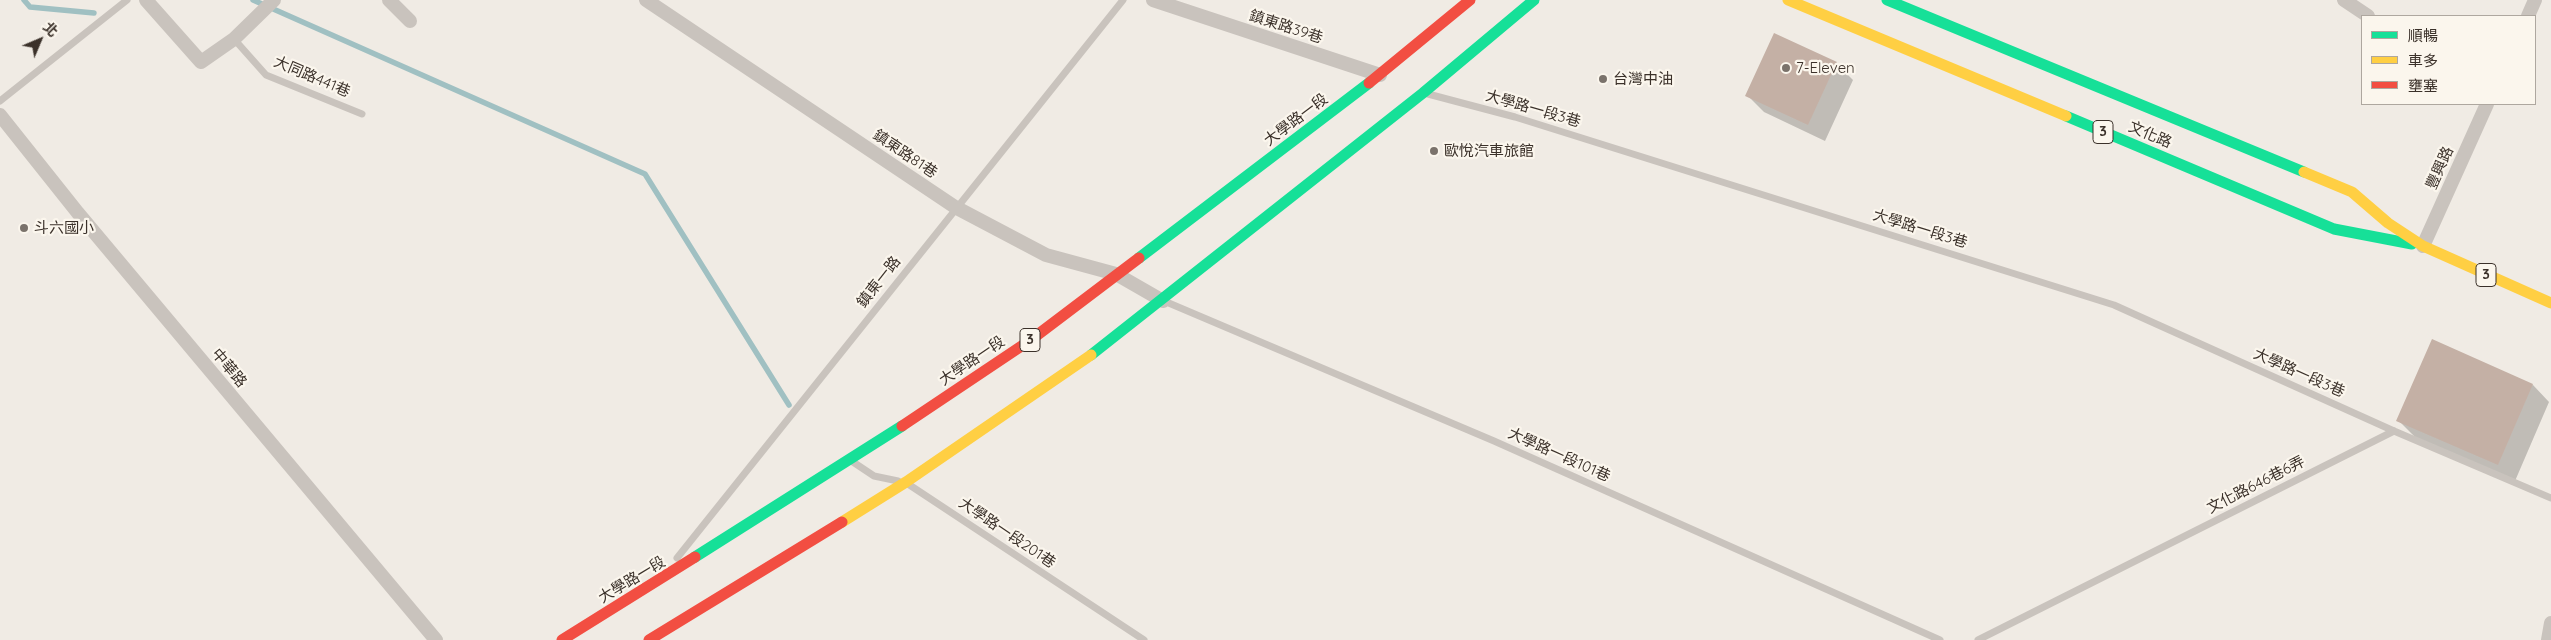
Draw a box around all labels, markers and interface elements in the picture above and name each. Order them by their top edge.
street label: 鎮東路39巷 [1247,7,1325,47]
north arrow [15,15,65,65]
legend [2361,15,2536,105]
text: 北 [39,18,62,41]
text: 順暢 [2408,26,2438,45]
text: 車多 [2408,51,2438,70]
street label: 大同路441巷 [271,53,353,101]
place label: 7-Eleven [1796,59,1855,77]
marker: 7-Eleven [1780,62,1792,74]
place label: 台灣中油 [1613,70,1673,88]
marker: 台灣中油 [1597,73,1609,85]
text: 壅塞 [2408,76,2438,95]
street label: 大學路一段3巷 [1483,87,1583,131]
street label: 大學路一段 [1261,90,1331,150]
street label: 文化路 [2126,118,2174,152]
road number: 3 [2093,120,2113,144]
street label: 鎮東路81巷 [869,126,941,182]
place label: 歐悅汽車旅館 [1444,142,1534,160]
street label: 豐興路 [2423,144,2457,192]
marker: 歐悅汽車旅館 [1428,145,1440,157]
street label: 大學路一段3巷 [1871,206,1969,252]
place label: 斗六國小 [34,219,94,237]
marker: 斗六國小 [18,222,30,234]
street label: 鎮東一路 [853,253,905,311]
road number: 3 [2476,264,2496,286]
road number: 3 [1020,328,1040,352]
street label: 大學路一段 [936,333,1008,389]
street label: 中華路 [208,345,250,391]
street label: 大學路一段3巷 [2251,345,2347,401]
street label: 大學路一段101巷 [1505,424,1613,486]
street label: 文化路646巷6弄 [2204,453,2308,517]
street label: 大學路一段201巷 [955,494,1059,572]
street label: 大學路一段 [595,553,669,607]

